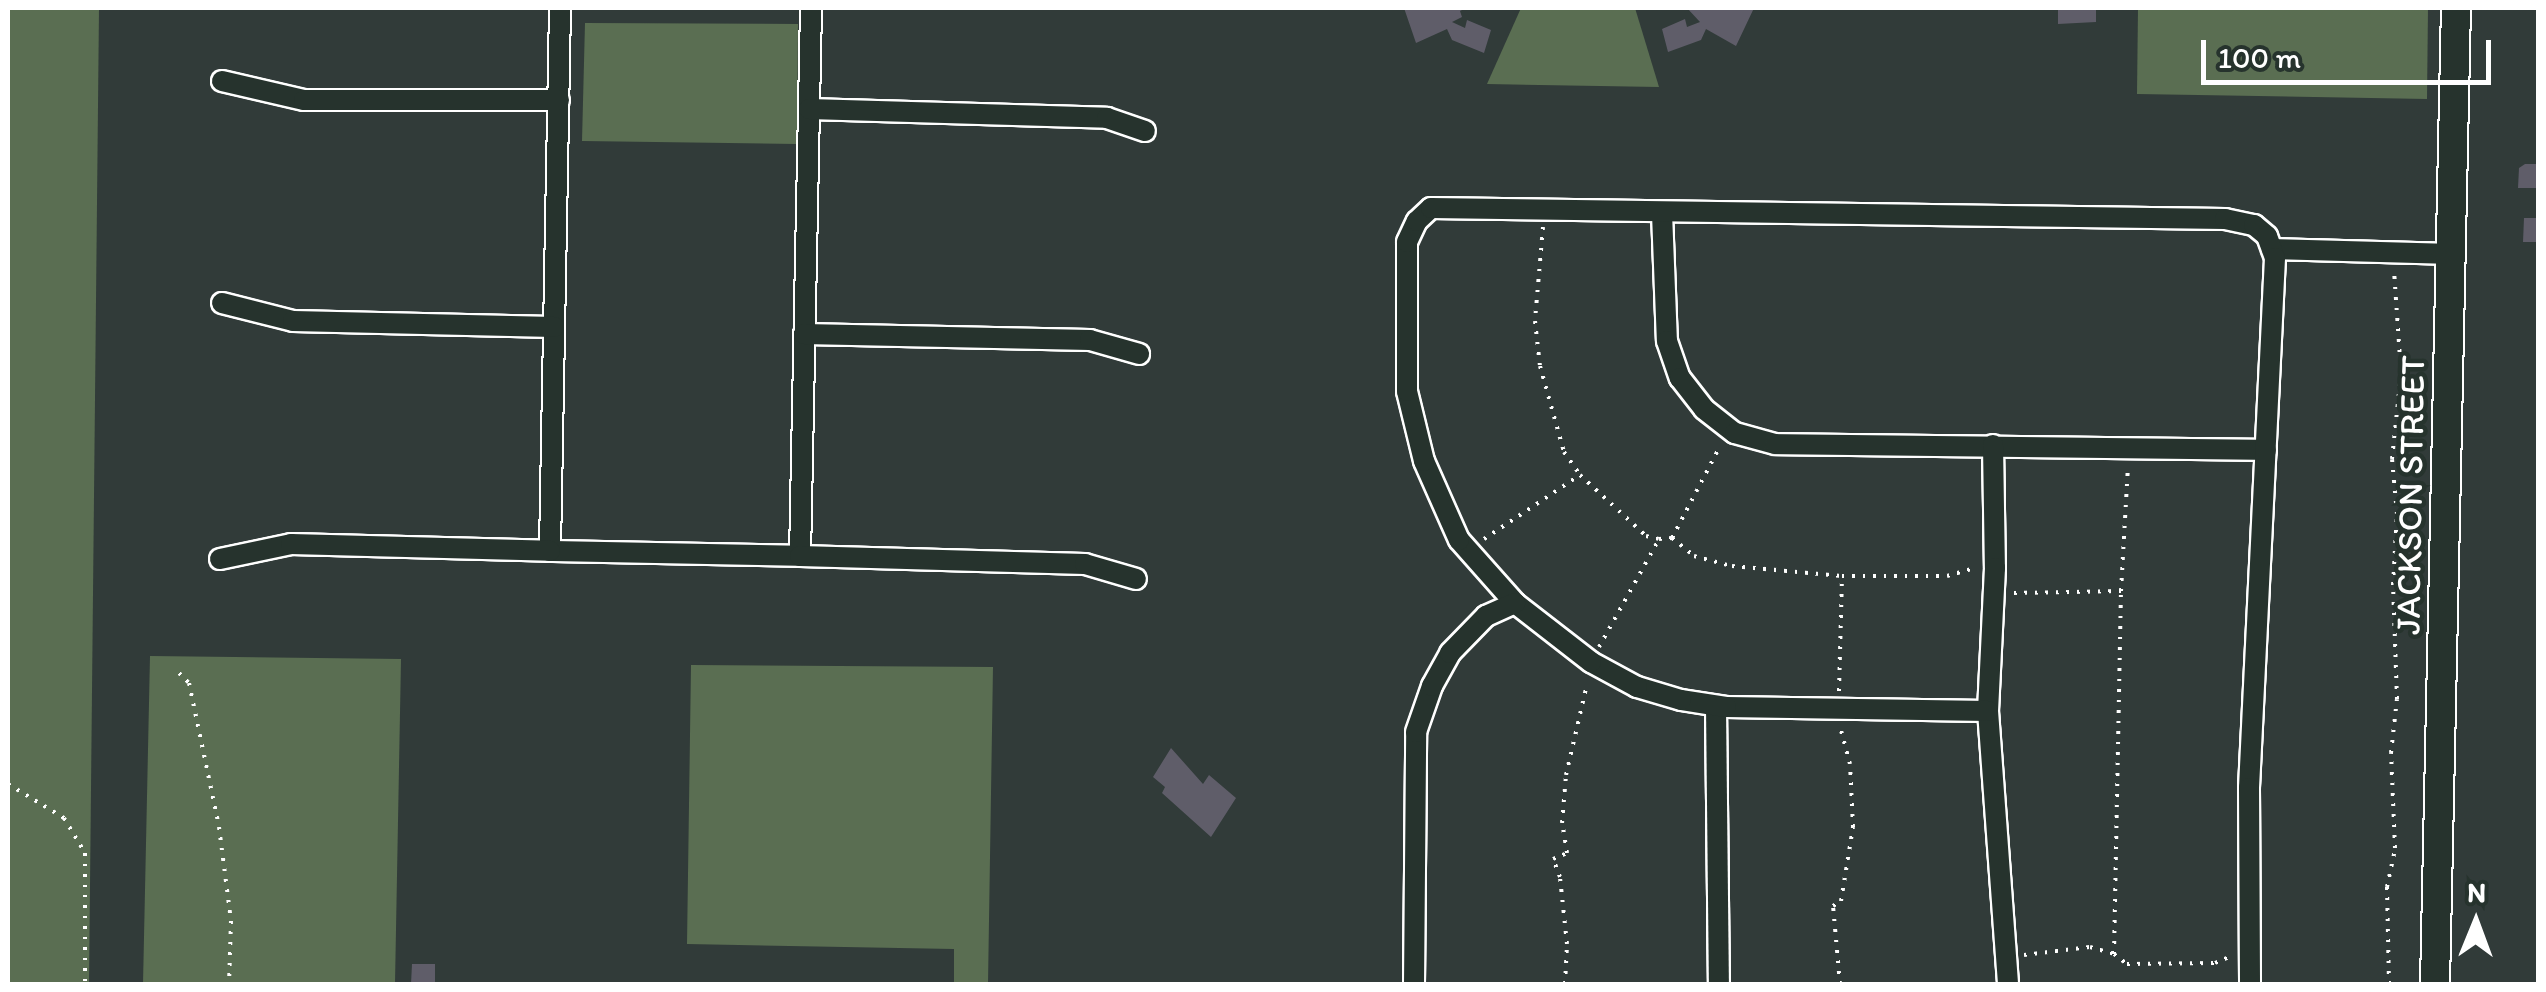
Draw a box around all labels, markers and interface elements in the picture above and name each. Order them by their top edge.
scale bar [2206,20,2496,82]
text: 100 m [2218,39,2301,76]
street label: JACKSON STREET [2387,355,2433,635]
north arrow [2426,872,2526,972]
text: N [2467,875,2486,909]

